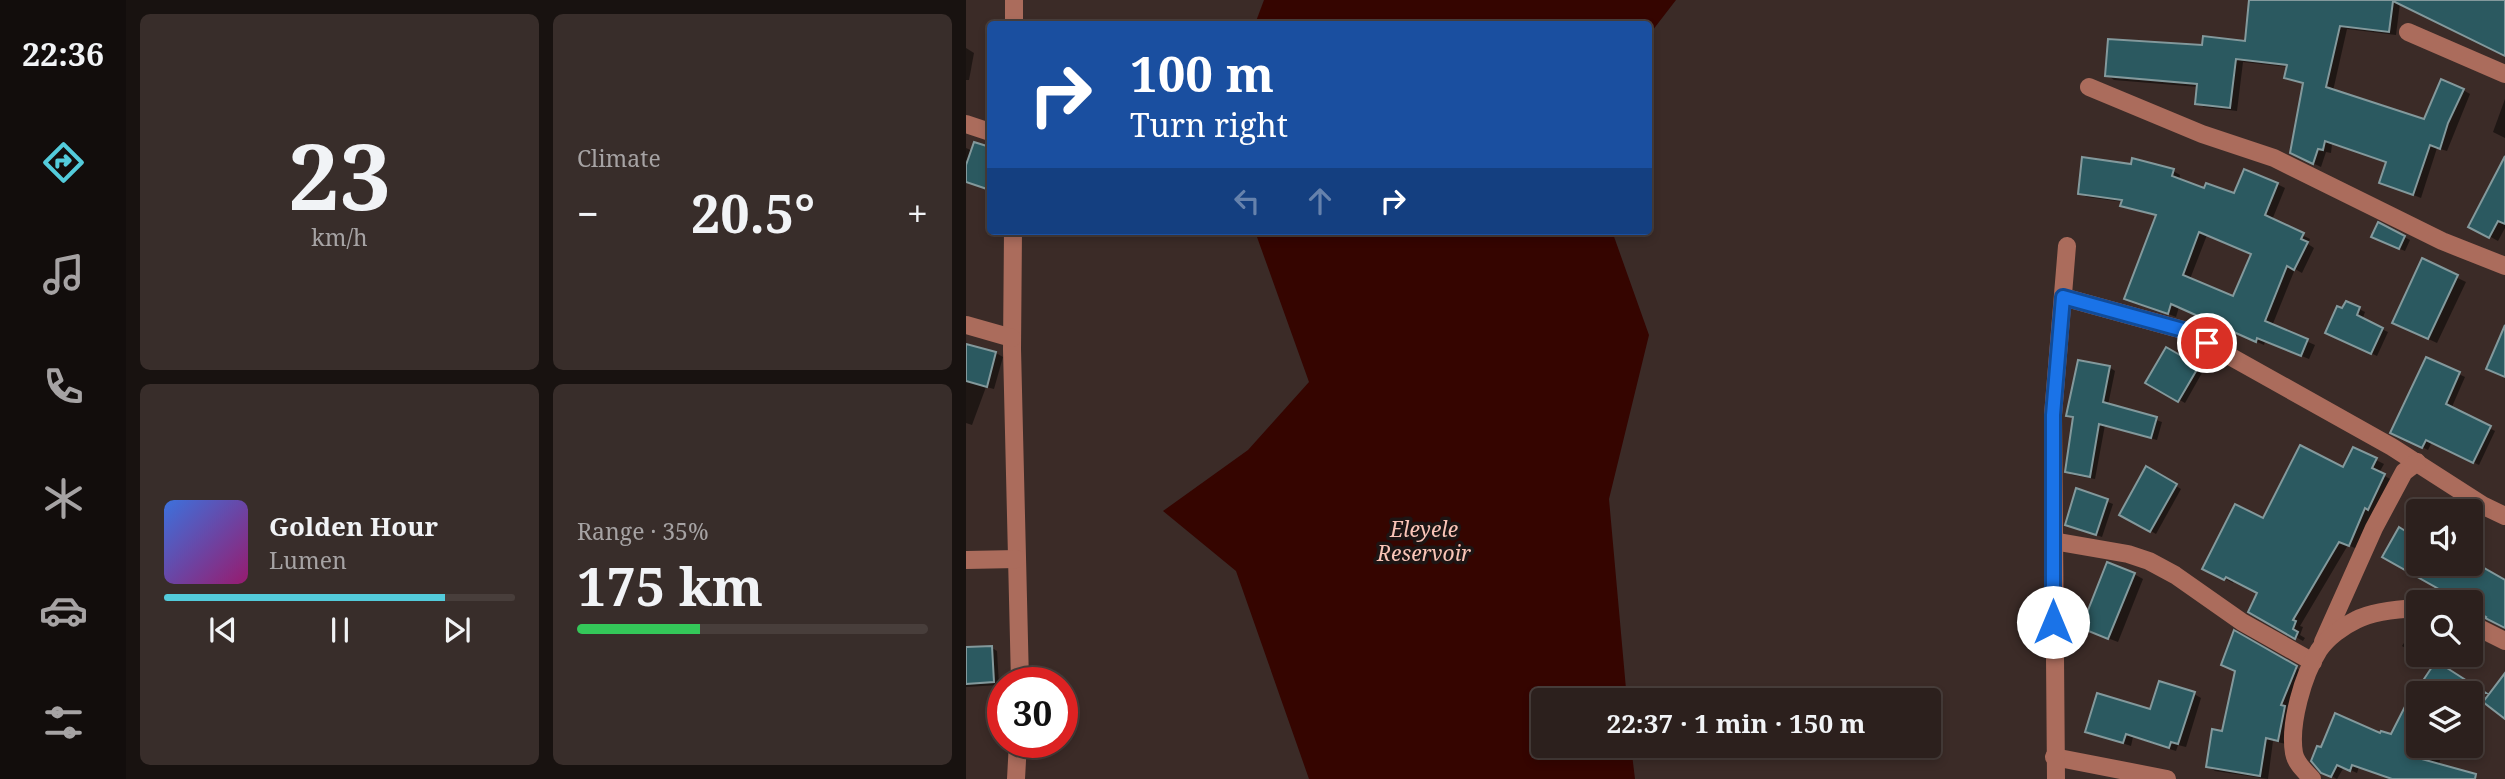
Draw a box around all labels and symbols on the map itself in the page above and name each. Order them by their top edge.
pin [2177,313,2237,373]
water label: Eleyele Reservoir [1376,515,1471,567]
position arrow [2016,585,2090,659]
speed limit sign: 30 [987,667,1078,758]

